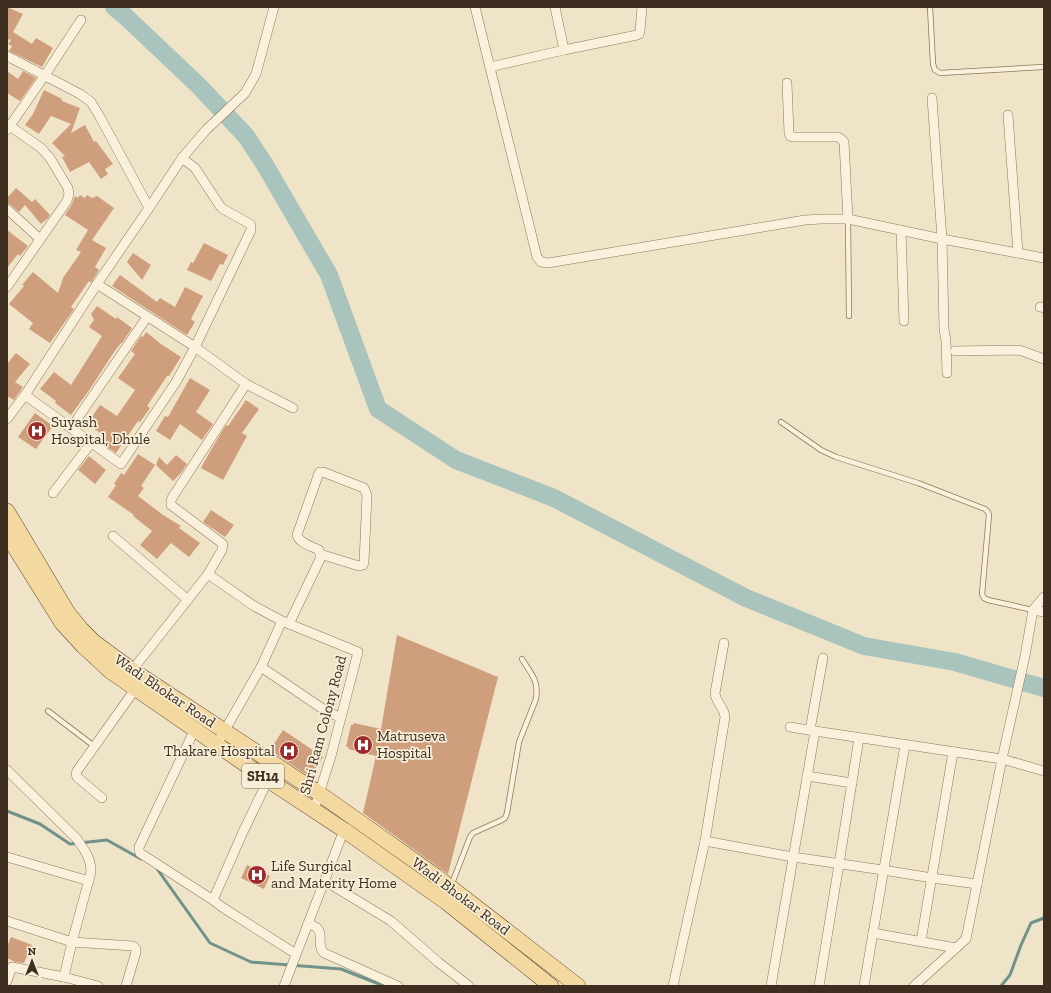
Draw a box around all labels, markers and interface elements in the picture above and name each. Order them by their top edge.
place label: Suyash Hospital, Dhule [51,413,150,448]
hospital icon: Suyash Hospital, Dhule [26,420,48,442]
street label: Wadi Bhokar Road [111,650,220,732]
street label: Shri Ram Colony Road [296,653,350,797]
place label: Matruseva Hospital [377,727,446,762]
hospital icon: Matruseva Hospital [352,734,374,756]
hospital icon: Thakare Hospital [278,740,300,762]
place label: Thakare Hospital [164,742,275,760]
road number: SH14 [242,764,284,788]
street label: Wadi Bhokar Road [408,853,514,939]
place label: Life Surgical and Materity Home [271,857,397,892]
hospital icon: Life Surgical and Materity Home [246,864,268,886]
north arrow [12,941,52,981]
text: N [28,945,37,958]

